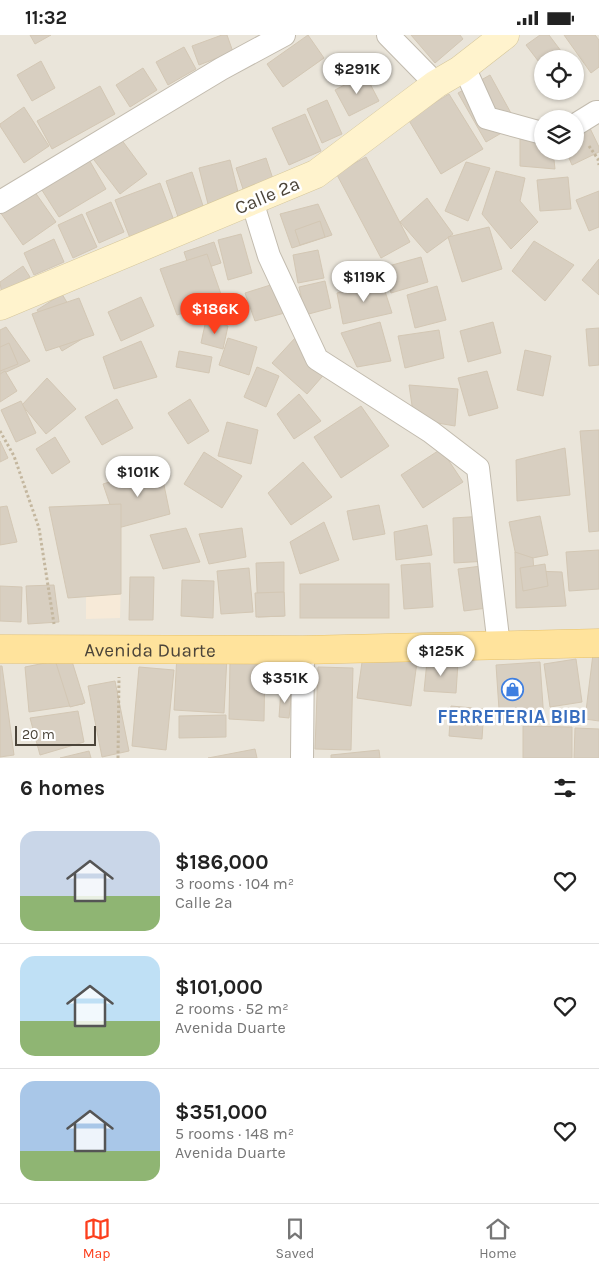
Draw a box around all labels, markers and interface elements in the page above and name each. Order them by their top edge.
text: 11:32 [25,7,67,29]
map controls [534,50,584,160]
button: locate [534,50,584,100]
pin: $291K [322,53,392,95]
text: $291K [334,59,380,78]
button: layers [534,110,584,160]
street label: Calle 2ª [232,172,303,219]
pin: $119K [329,261,399,303]
text: $119K [343,267,385,286]
pin: $186K [180,293,250,335]
text: $186K [191,299,239,318]
pin: $101K [103,455,173,498]
text: $101K [116,462,160,481]
pin: $125K [406,635,476,677]
street label: Avenida Duarte [84,639,216,662]
text: $125K [418,641,464,660]
pin: $351K [250,661,320,704]
text: $351K [262,668,308,687]
shop icon: FERRETERIA BIBI [500,678,524,702]
place label: FERRETERIA BIBI [437,706,587,728]
scale bar [15,723,96,746]
text: 20 m [22,726,55,743]
icon: filters [551,774,579,802]
text: 6 homes [20,776,105,800]
text: $186,000 [175,850,268,874]
icon: home [60,851,120,911]
icon: heart [551,867,579,895]
text: 3 rooms · 104 m² [175,874,294,893]
text: Calle 2ª [175,893,233,912]
text: $101,000 [175,975,263,999]
icon: home [60,976,120,1036]
icon: heart [551,992,579,1020]
text: 2 rooms · 52 m² [175,999,289,1018]
text: Avenida Duarte [175,1018,286,1037]
text: $351,000 [175,1100,267,1124]
icon: home [60,1101,120,1161]
icon: heart [551,1117,579,1145]
text: 5 rooms · 148 m² [175,1124,294,1143]
text: Avenida Duarte [175,1143,286,1162]
tab: Map [83,1215,111,1262]
tab: Saved [276,1215,314,1262]
tab: Home [479,1215,517,1262]

